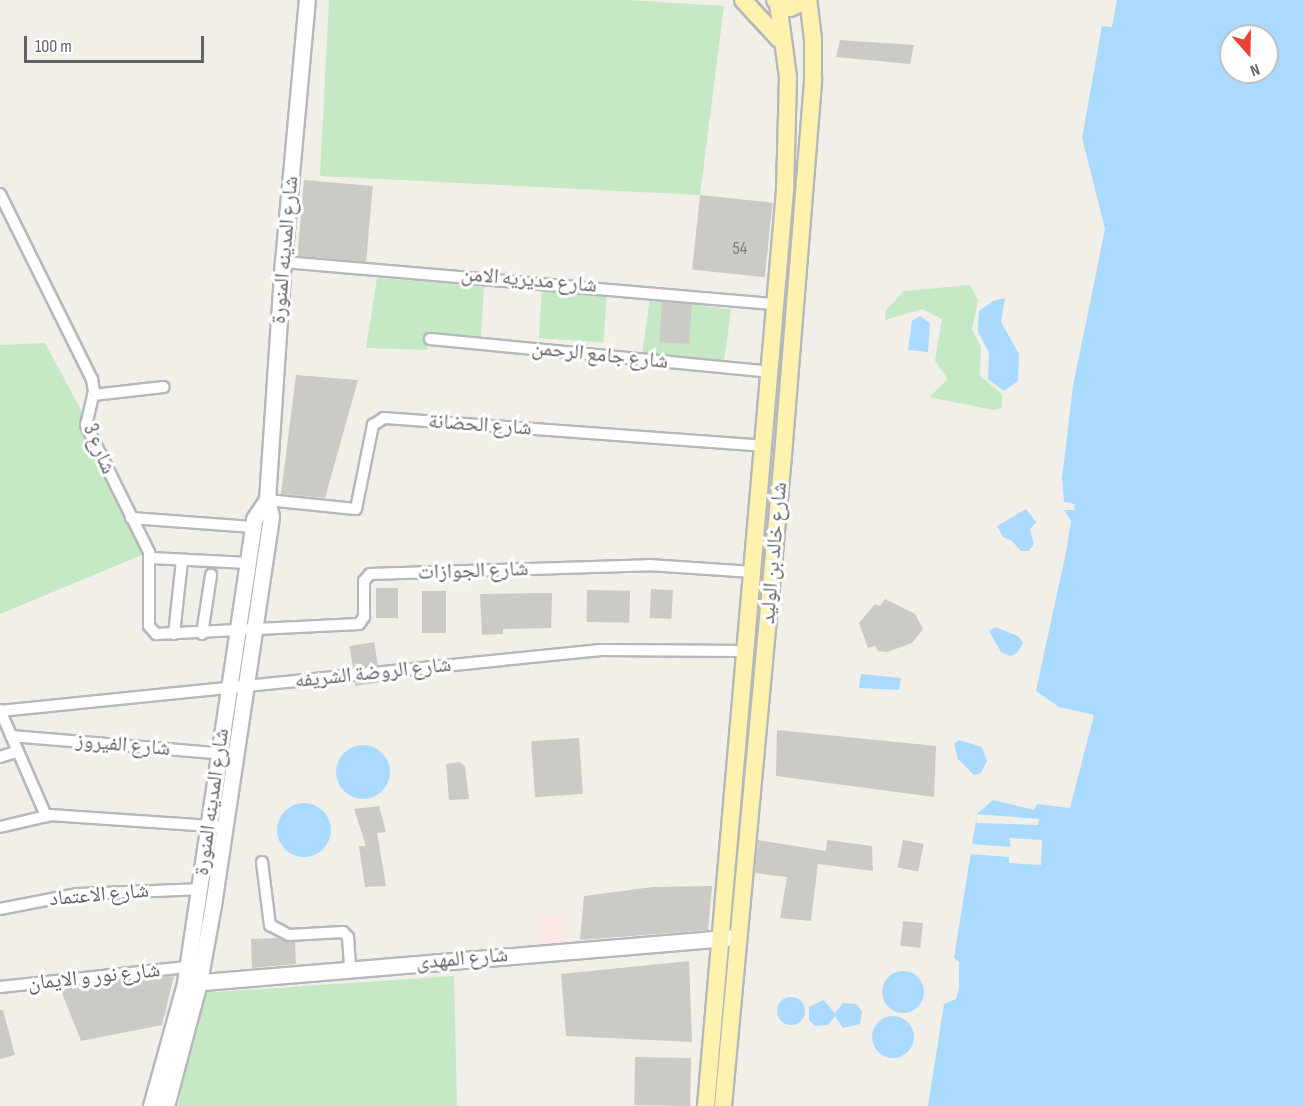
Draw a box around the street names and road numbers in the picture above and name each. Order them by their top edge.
street label: شارع المدينه المنورة [266,175,304,325]
street label: شارع مديريه الامن [460,262,598,298]
street label: شارع جامع الرحمن [531,335,669,375]
street label: شارع الحضانة [427,409,533,441]
street label: شارع 3 [77,420,121,478]
street label: شارع خالد بن الوليد [755,481,793,625]
street label: شارع الجوازات [417,556,529,586]
street label: شارع الروضة الشريفه [294,652,452,694]
street label: شارع المدينه المنورة [189,727,235,877]
street label: شارع الفيروز [75,728,171,762]
street label: شارع الاعتماد [48,878,150,912]
street label: شارع المهدى [415,942,509,976]
street label: شارع نور و الايمان [27,958,161,996]

